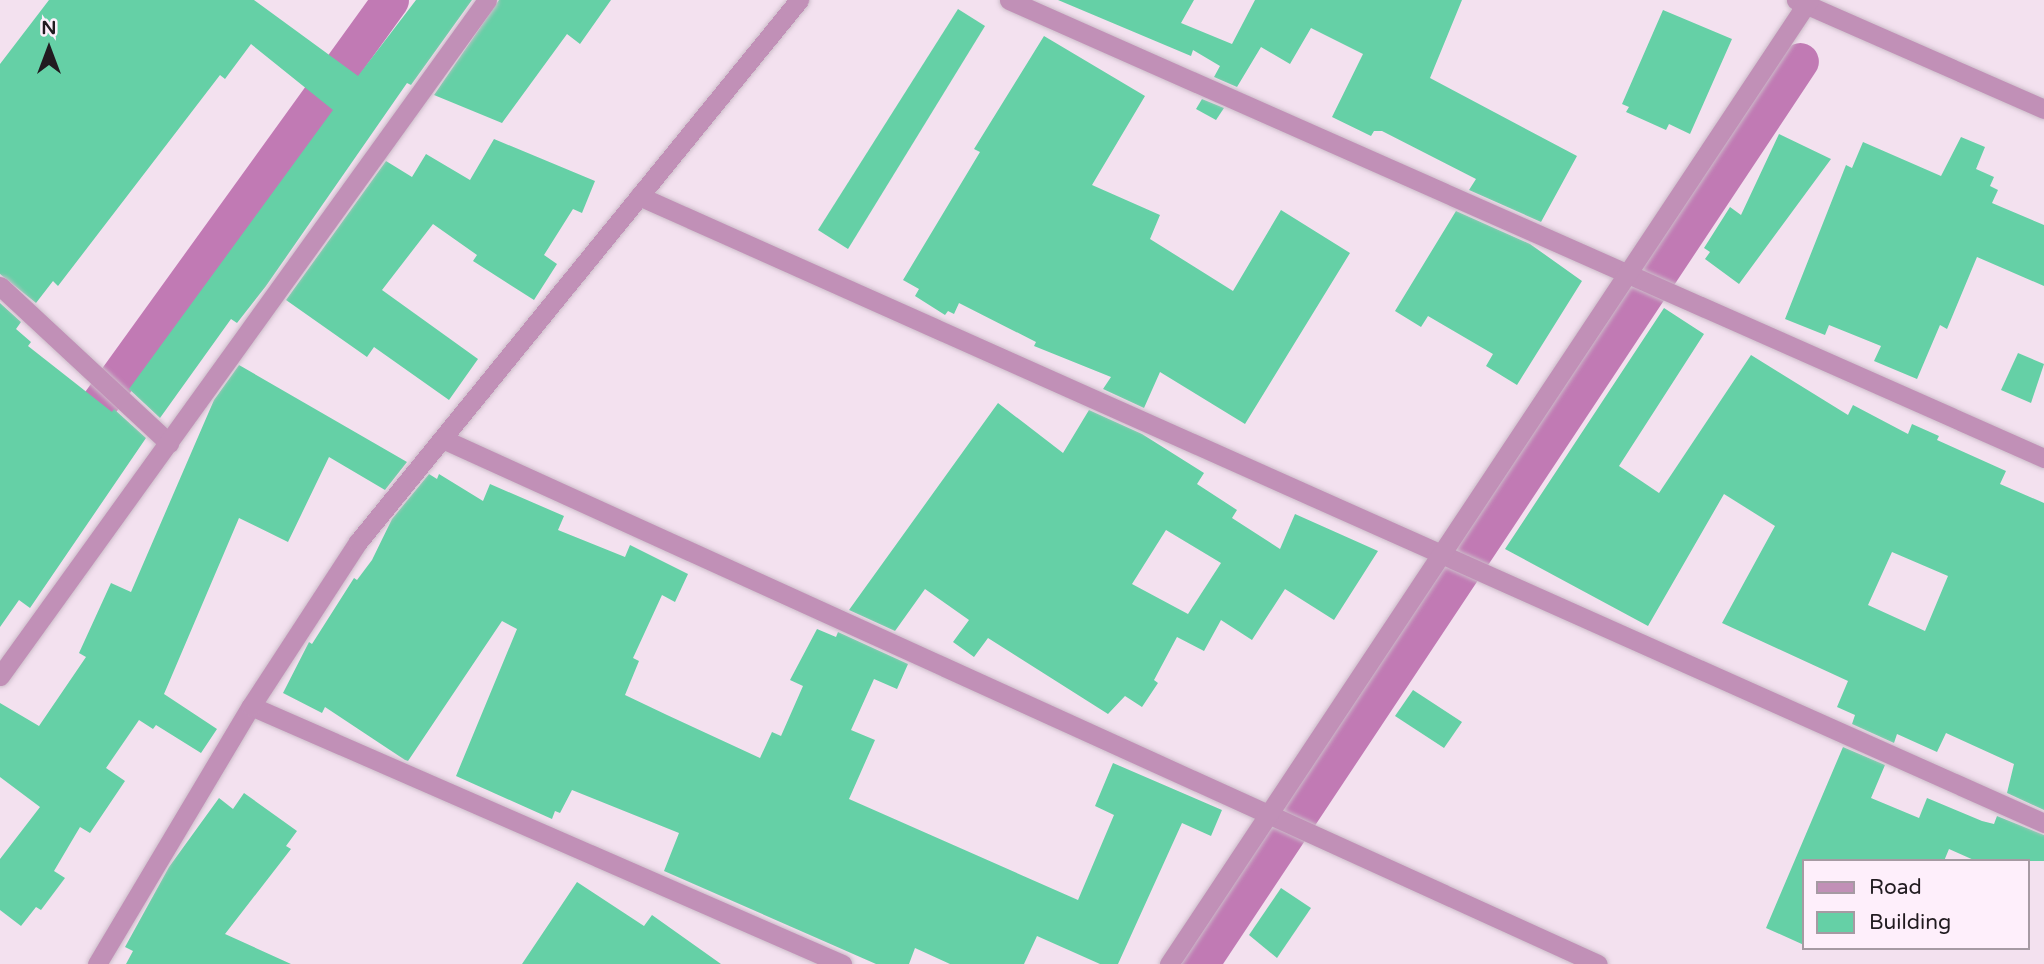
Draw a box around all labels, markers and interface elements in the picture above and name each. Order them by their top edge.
north arrow [14,14,84,84]
text: N [41,17,57,39]
legend [1802,859,2030,950]
text: Road [1869,875,1922,900]
text: Building [1869,910,1951,935]

